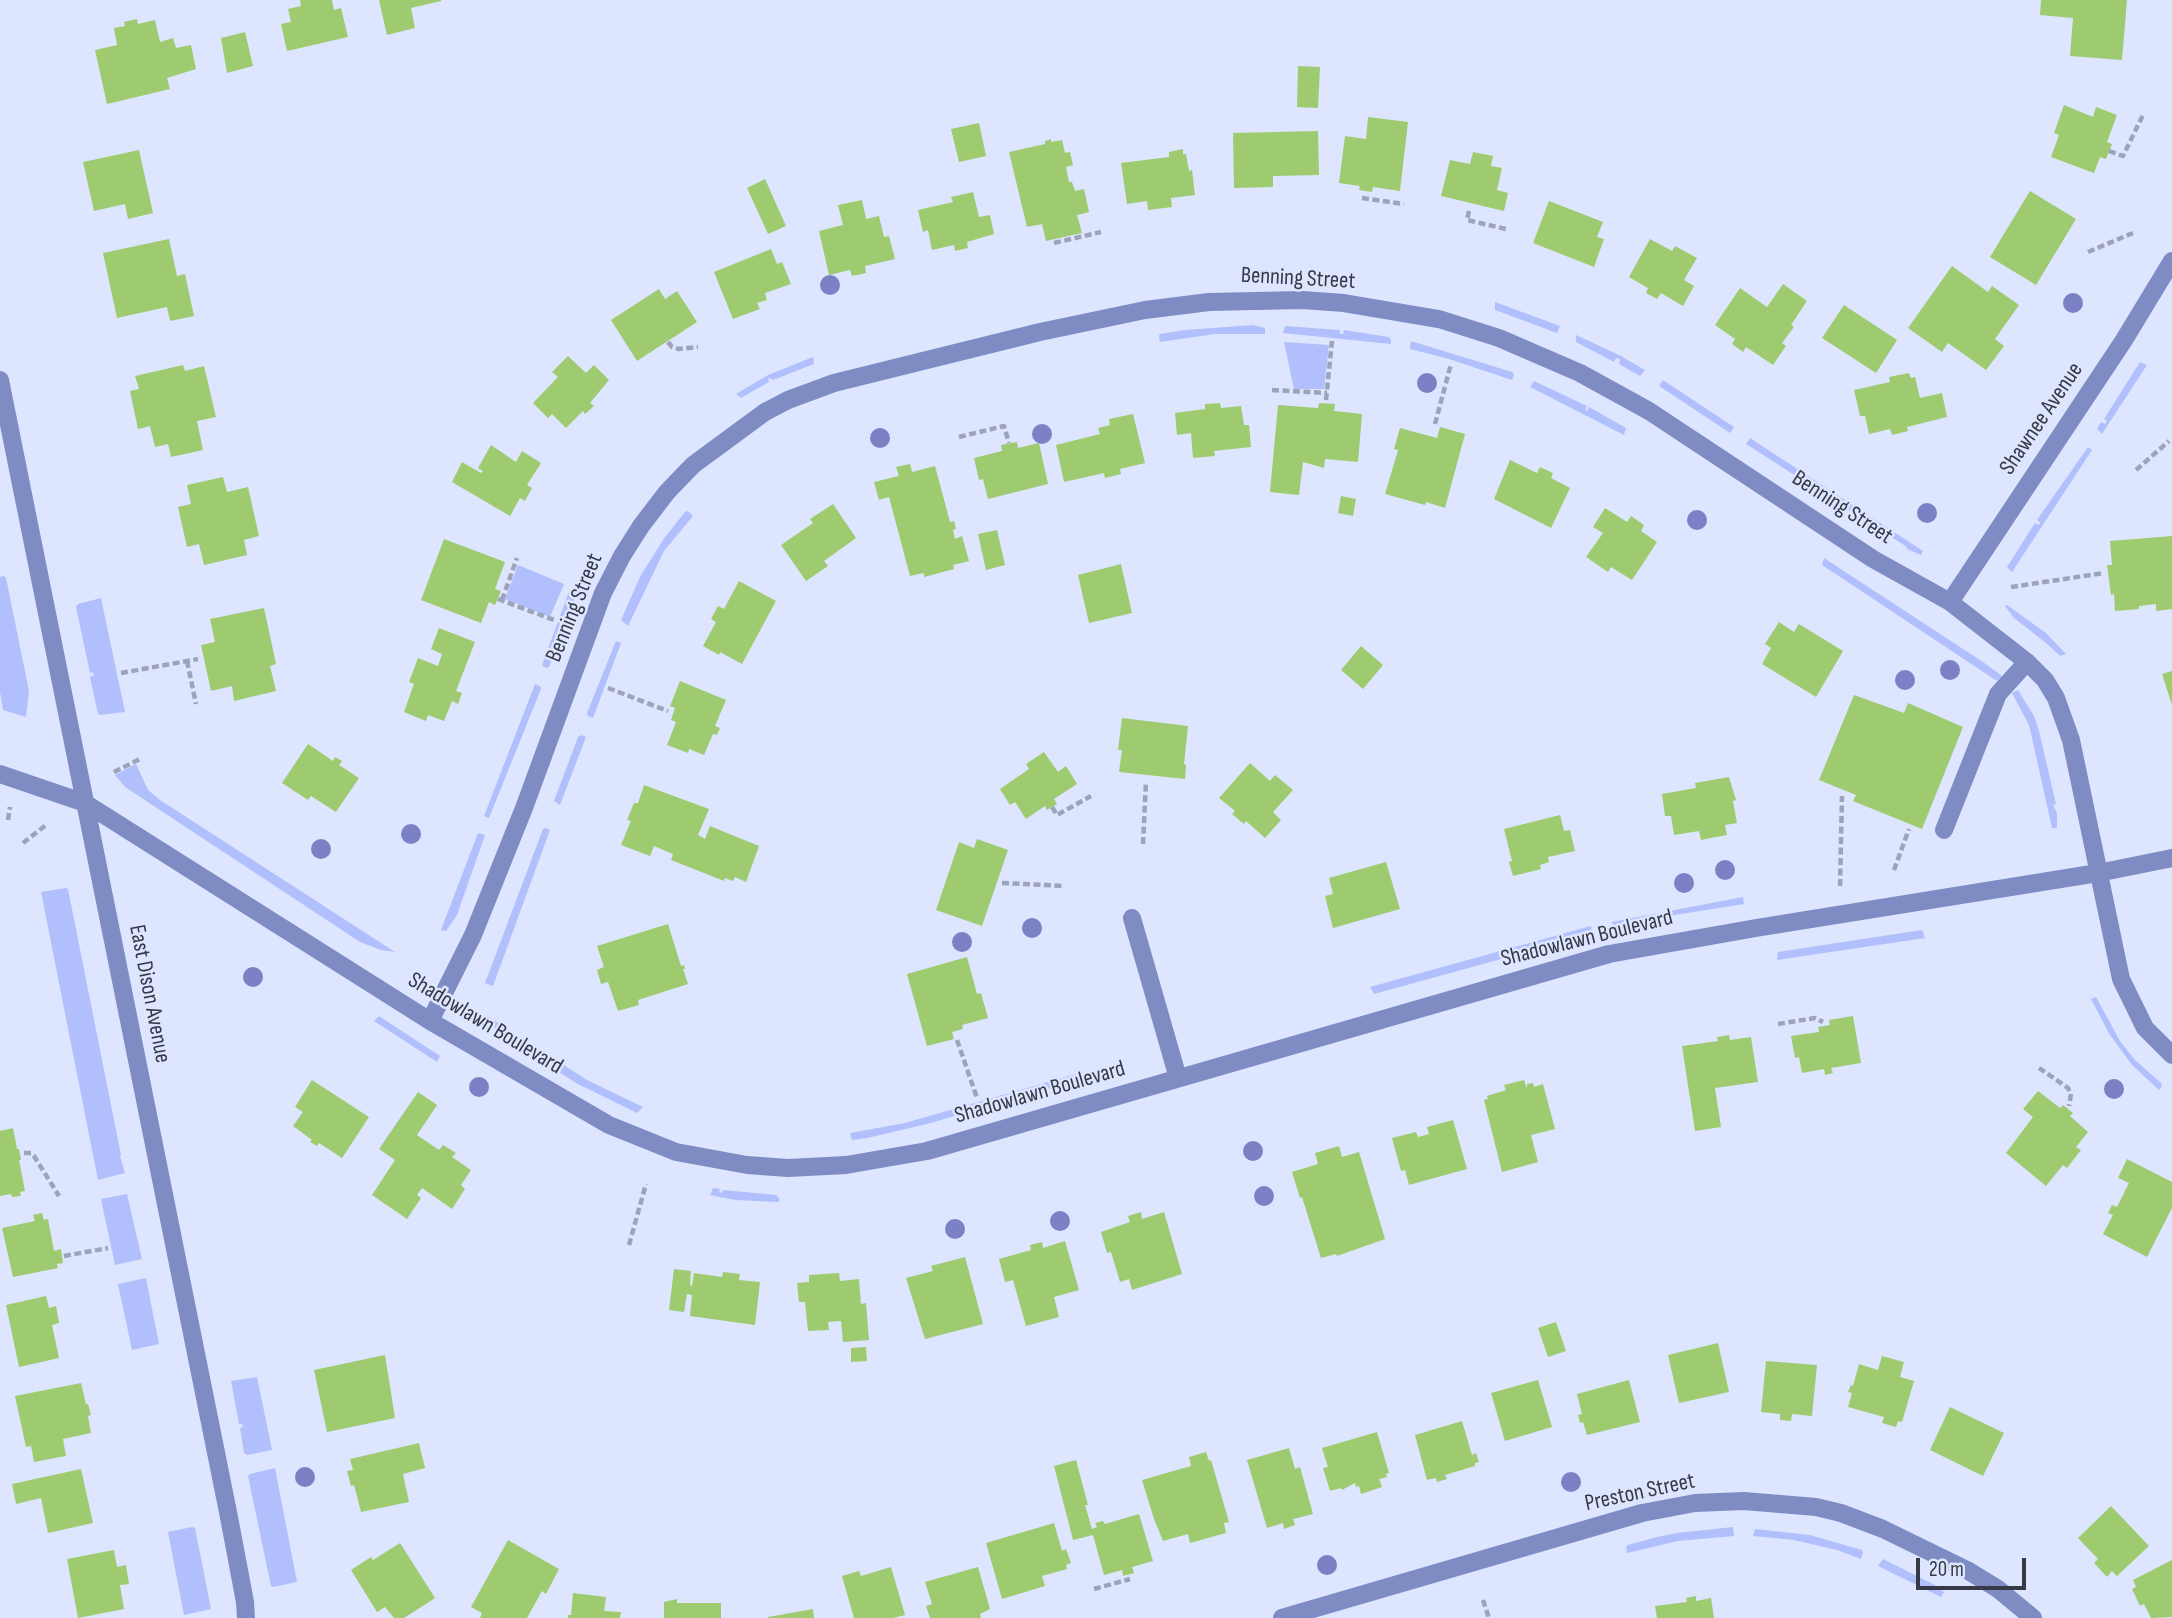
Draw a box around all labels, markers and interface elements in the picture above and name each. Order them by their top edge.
street label: Benning Street [1240,262,1356,296]
street label: Shawnee Avenue [1994,358,2090,480]
street label: Benning Street [1786,465,1898,551]
street label: Benning Street [541,550,609,666]
street label: Shadowlawn Boulevard [1498,904,1676,974]
street label: East Dison Avenue [122,923,176,1065]
street label: Shadowlawn Boulevard [403,967,567,1081]
street label: Shadowlawn Boulevard [952,1055,1128,1131]
street label: Preston Street [1582,1468,1698,1518]
scale bar [1920,1544,2030,1588]
text: 20 m [1929,1557,1964,1582]

